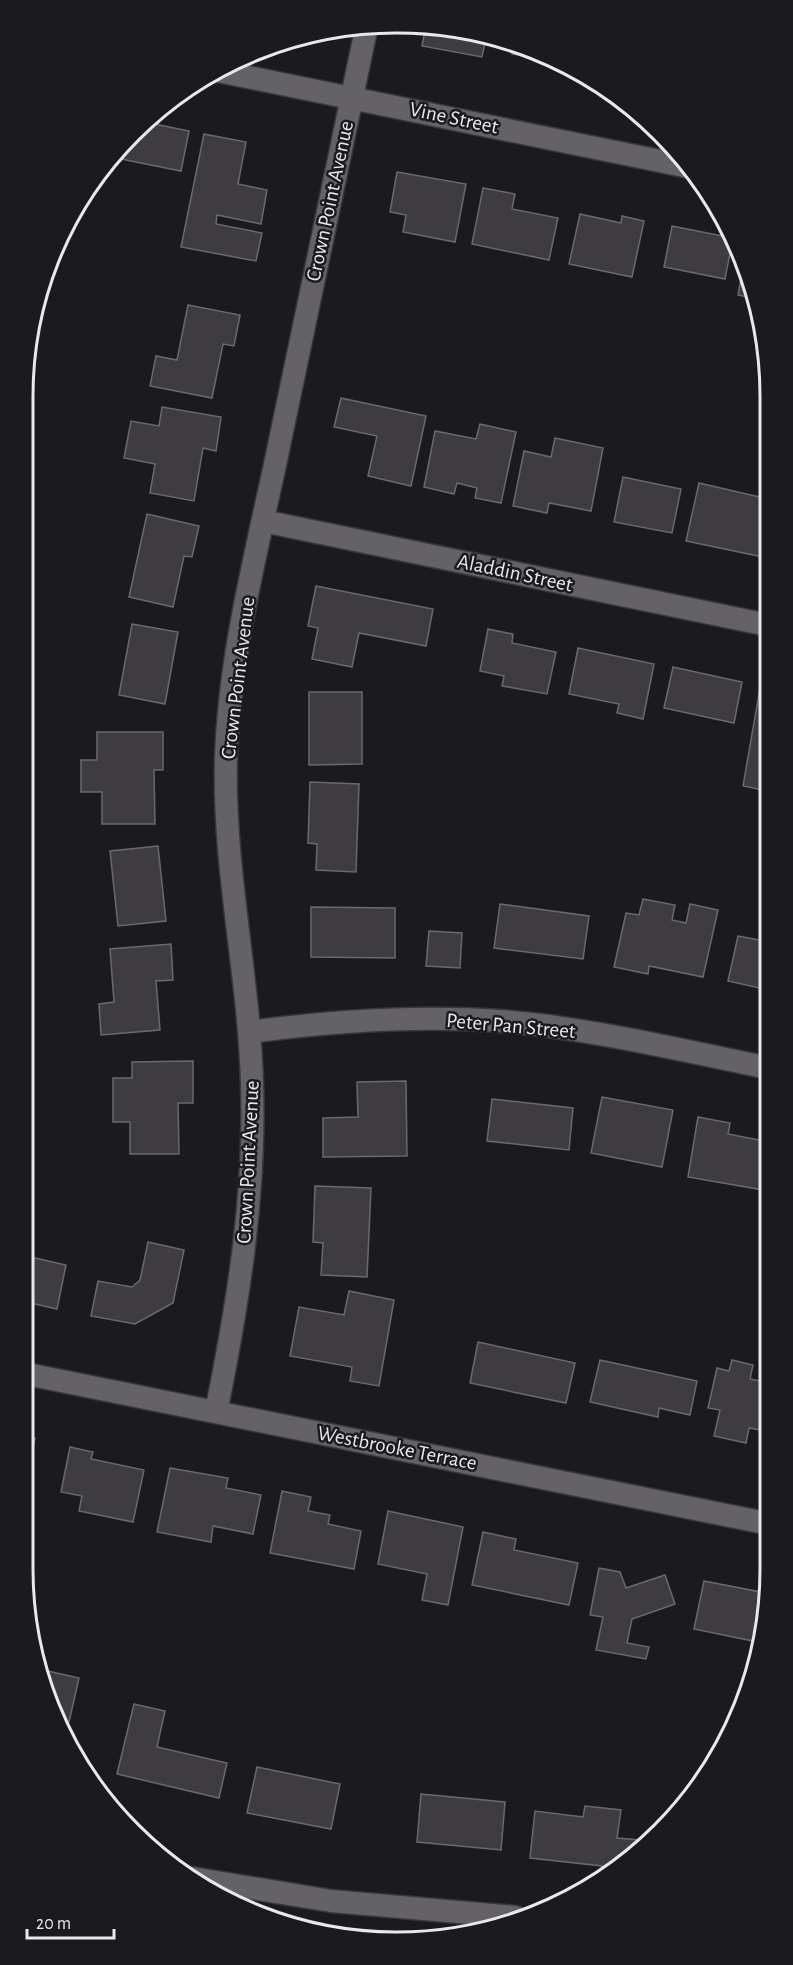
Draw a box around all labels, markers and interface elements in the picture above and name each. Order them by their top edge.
street label: Vine Street [408,98,501,138]
street label: Crown Point Avenue [303,119,357,283]
street label: Aladdin Street [455,551,575,596]
street label: Crown Point Avenue [218,596,258,760]
street label: Peter Pan Street [446,1010,577,1042]
street label: Crown Point Avenue [233,1080,263,1244]
street label: Westbrooke Terrace [316,1422,478,1474]
scale bar [27,1902,114,1940]
text: 20 m [36,1915,71,1933]

